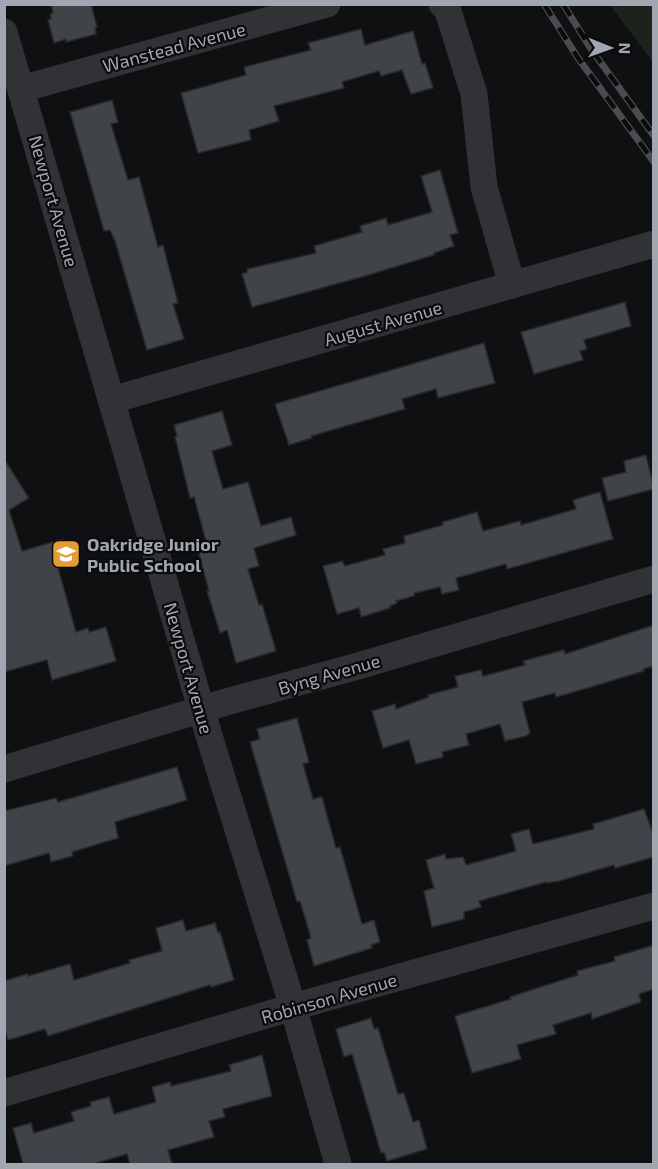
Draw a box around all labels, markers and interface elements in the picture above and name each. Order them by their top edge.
street label: Wanstead Avenue [100,17,248,77]
north arrow [580,18,640,78]
text: N [616,42,635,54]
street label: Newport Avenue [25,133,83,269]
street label: August Avenue [321,296,445,350]
place label: Oakridge Junior Public School [87,533,219,576]
school or university icon: Oakridge Junior Public School [50,538,82,570]
street label: Newport Avenue [160,600,218,736]
street label: Byng Avenue [275,649,383,699]
street label: Robinson Avenue [259,968,399,1028]

